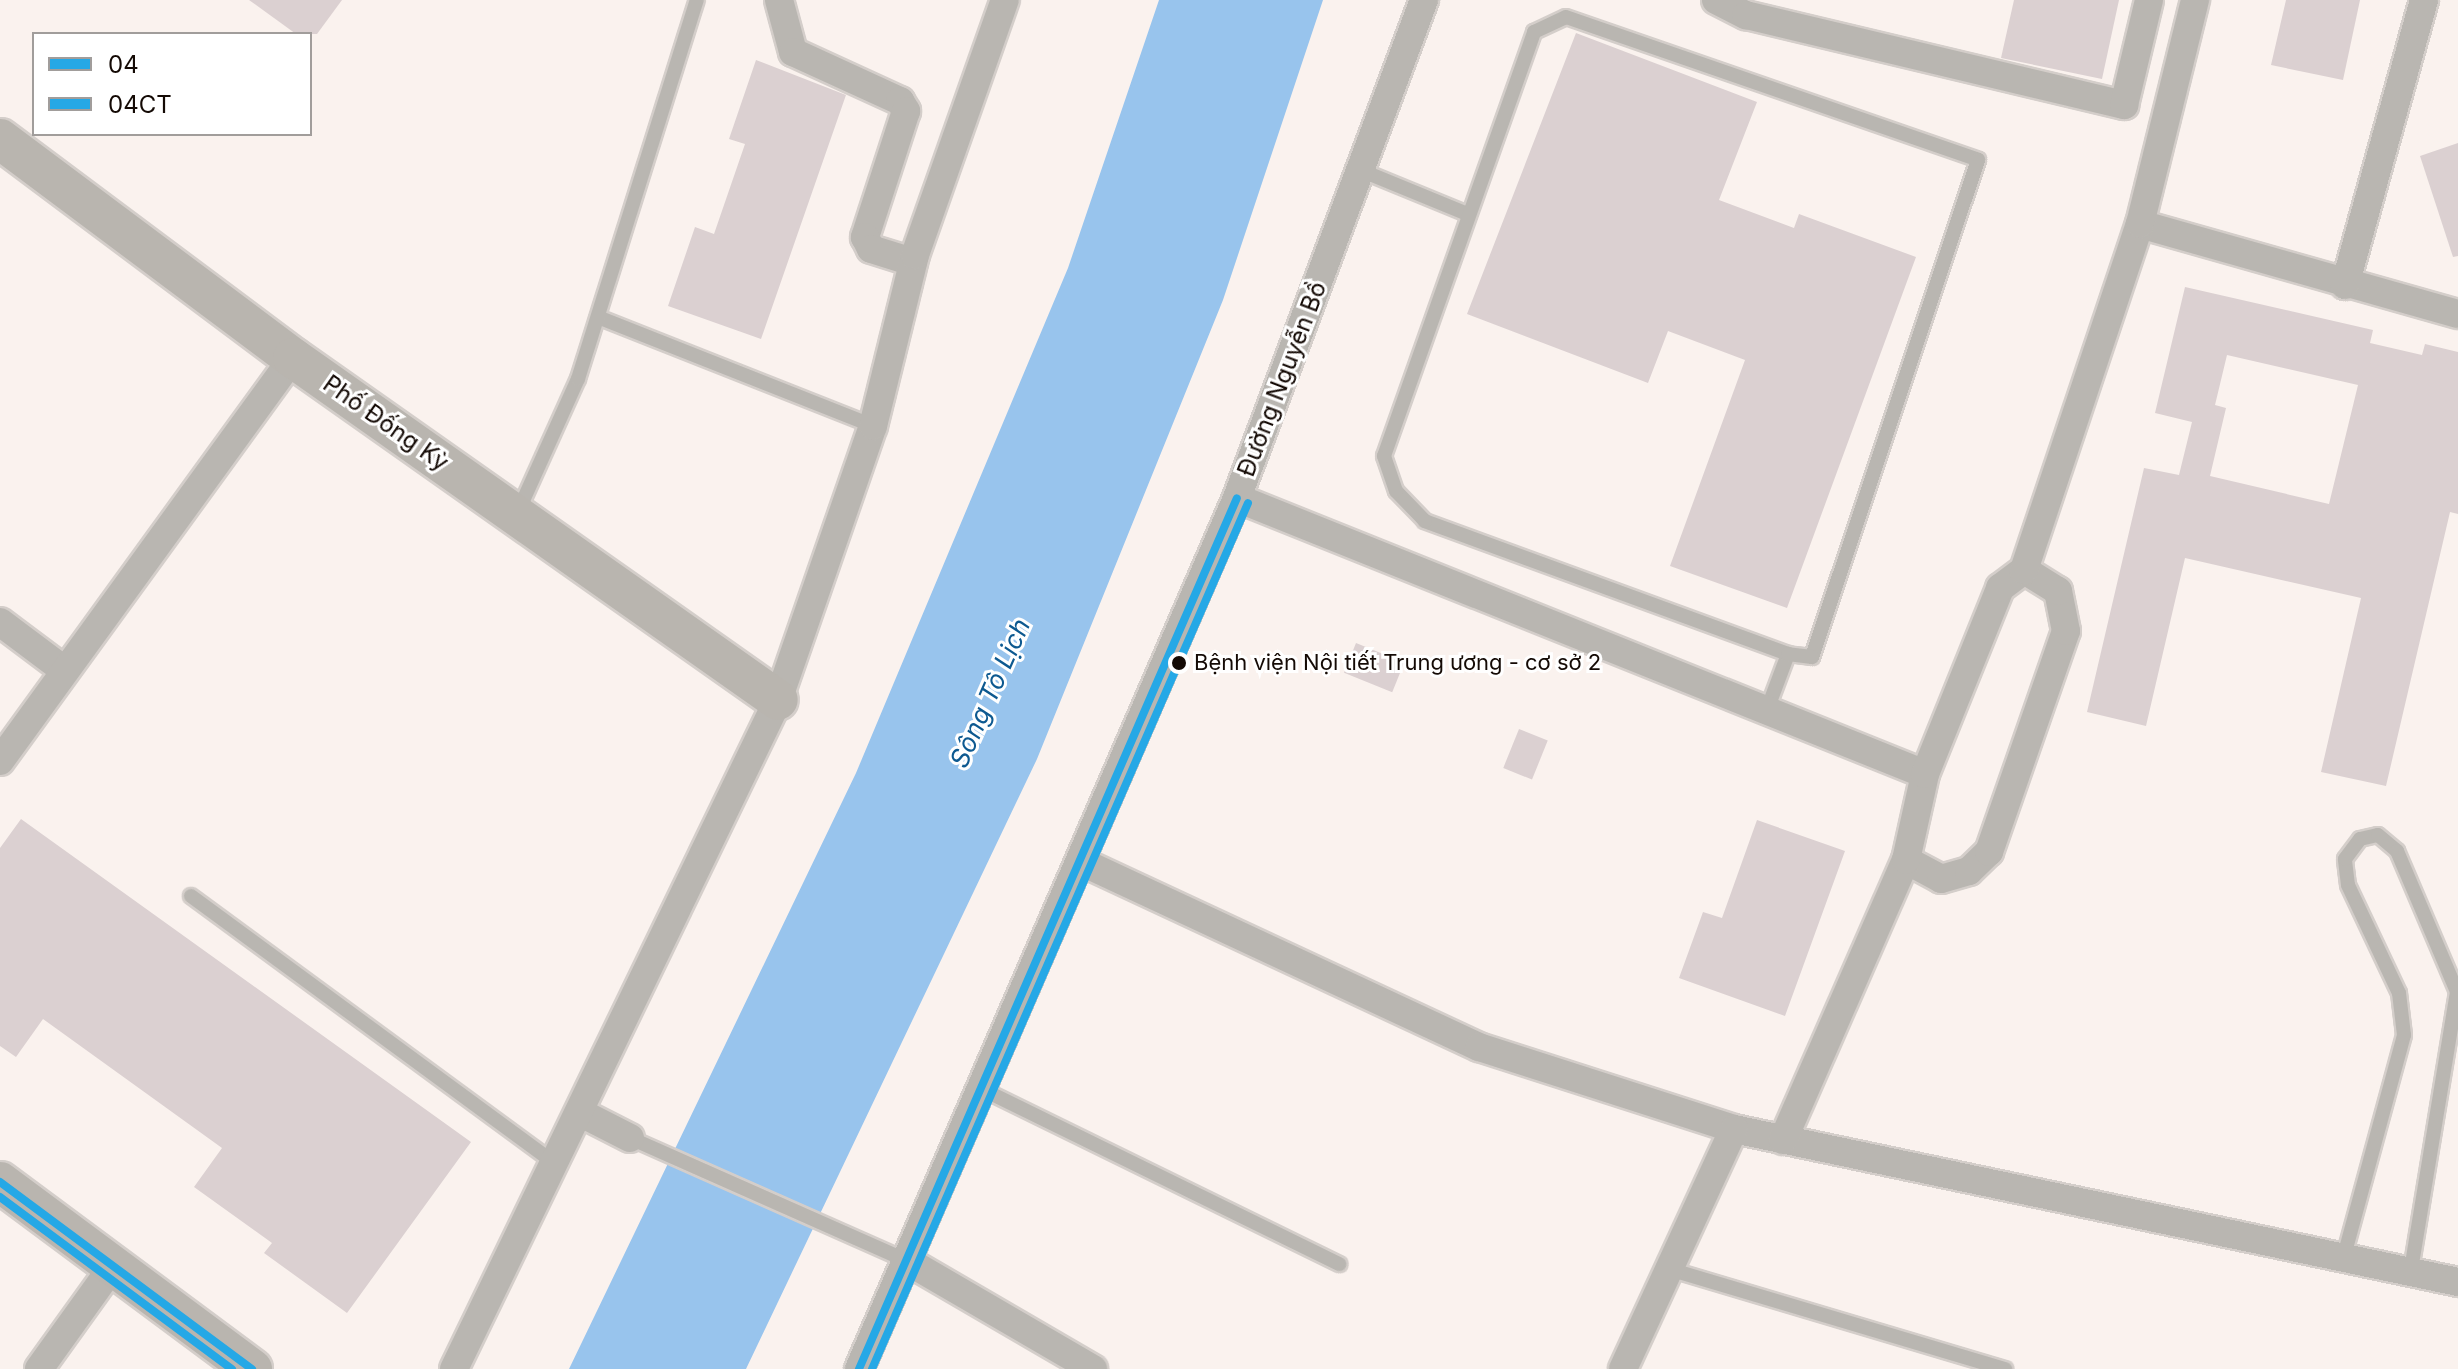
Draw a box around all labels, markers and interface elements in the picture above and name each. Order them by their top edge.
legend [32,32,312,136]
text: 04 [108,50,139,79]
text: 04CT [108,90,172,119]
street label: Đường Nguyễn Bồ [1232,278,1332,480]
street label: Phố Đống Kỳ [318,369,454,477]
water label: Sông Tô Lịch [943,614,1037,772]
place label: Bệnh viện Nội tiết Trung ương - cơ sở 2 [1194,650,1601,676]
marker: Bệnh viện Nội tiết Trung ương - cơ sở 2 [1171,655,1187,671]

